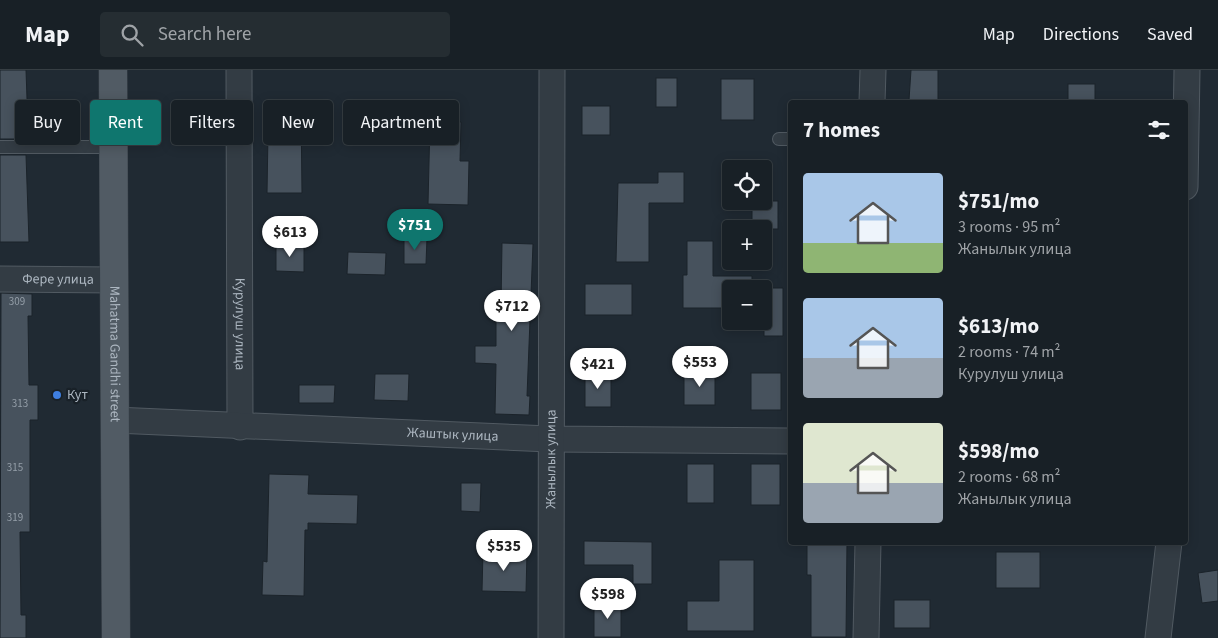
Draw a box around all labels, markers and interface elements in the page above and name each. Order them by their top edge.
search box [100,12,450,57]
text: Map [25,17,70,52]
icon: search [118,21,146,49]
text: Search here [158,21,251,48]
text: Map [983,22,1015,47]
text: Directions [1043,22,1119,47]
text: Saved [1147,22,1193,47]
chip: Buy [15,100,80,145]
chip: Rent [90,100,161,145]
chip: Filters [171,100,253,145]
chip: New [263,100,333,145]
chip: Apartment [343,100,459,145]
text: 7 homes [803,115,880,145]
icon: filters [1145,116,1173,144]
map controls [722,160,772,330]
button: locate [722,160,772,210]
text: $751/mo [958,186,1039,216]
icon: home [843,193,903,253]
pin: $751 [385,208,445,251]
text: $751 [398,214,432,236]
pin: $613 [260,216,320,258]
text: 3 rooms · 95 m² [958,216,1060,238]
button: + [722,220,772,270]
text: $613 [273,221,307,243]
text: Жанылык улица [958,238,1071,260]
street label: Фере улица [22,269,94,290]
street label: Курулуш улица [230,278,250,370]
button: − [722,280,772,330]
street label: Mahatma Gandhi street [104,286,125,423]
pin: $712 [482,290,542,332]
house number: 309 [9,294,25,309]
text: $712 [495,295,529,317]
text: $613/mo [958,311,1039,341]
icon: home [843,318,903,378]
text: 2 rooms · 74 m² [958,341,1060,363]
pin: $553 [670,346,730,388]
pin: $421 [568,348,628,390]
text: $553 [683,351,717,373]
text: $421 [581,353,615,375]
text: Курулуш улица [958,363,1064,385]
place label: Кут [67,385,88,405]
marker: Кут [51,389,63,401]
house number: 313 [12,396,28,411]
street label: Жанылык улица [541,409,561,509]
street label: Жаштык улица [407,423,499,447]
text: $598/mo [958,436,1039,466]
icon: home [843,443,903,503]
house number: 315 [7,460,23,475]
text: 2 rooms · 68 m² [958,466,1060,488]
text: Жанылык улица [958,488,1071,510]
house number: 319 [7,510,23,525]
pin: $535 [474,530,534,572]
text: $535 [487,535,521,557]
pin: $598 [578,578,638,620]
text: $598 [591,583,625,605]

